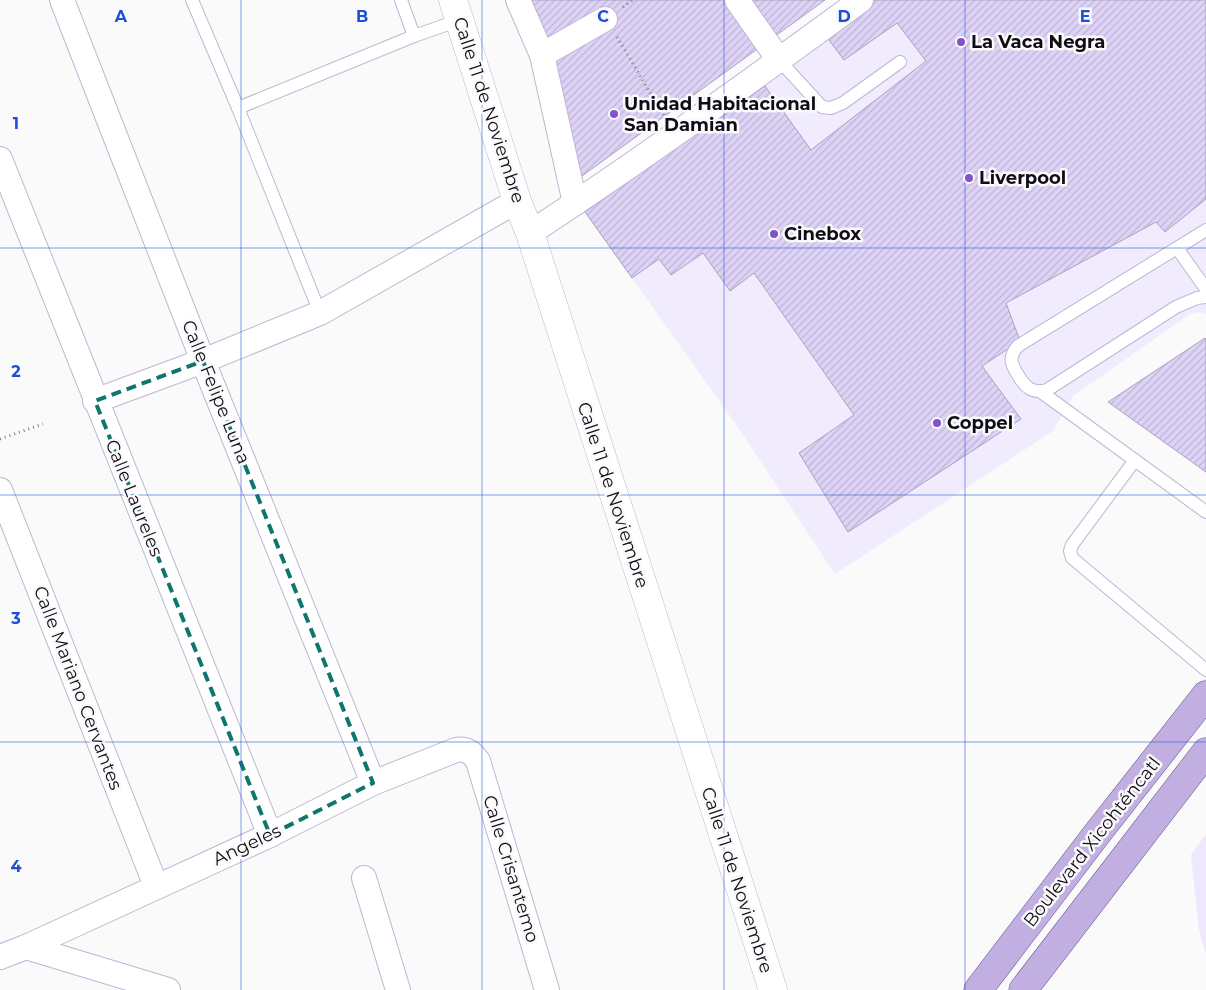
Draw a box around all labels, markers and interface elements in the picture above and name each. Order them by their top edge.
text: A [114,7,128,26]
text: B [356,7,368,26]
text: C [597,7,609,26]
text: D [837,7,851,26]
text: E [1080,7,1090,26]
street label: Calle 11 de Noviembre [449,14,530,206]
place label: La Vaca Negra [971,31,1105,53]
marker: La Vaca Negra [955,36,967,48]
place label: Unidad Habitacional San Damian [624,93,816,136]
marker: Unidad Habitacional San Damian [608,108,620,120]
text: 1 [13,114,19,133]
place label: Liverpool [979,167,1066,189]
marker: Liverpool [963,172,975,184]
place label: Cinebox [784,223,861,245]
marker: Cinebox [768,228,780,240]
street label: Calle Felipe Luna [177,317,255,467]
text: 2 [11,362,21,381]
street label: Calle 11 de Noviembre [573,399,654,591]
place label: Coppel [947,412,1013,434]
marker: Coppel [931,417,943,429]
street label: Calle Laureles [101,436,168,560]
street label: Calle Mariano Cervantes [29,583,127,793]
text: 3 [10,609,21,628]
street label: Boulevard Xicohténcatl [1019,753,1165,931]
street label: Calle 11 de Noviembre [697,784,778,976]
street label: Calle Crisantemo [478,793,544,945]
street label: Angeles [209,820,285,870]
text: 4 [10,857,22,876]

